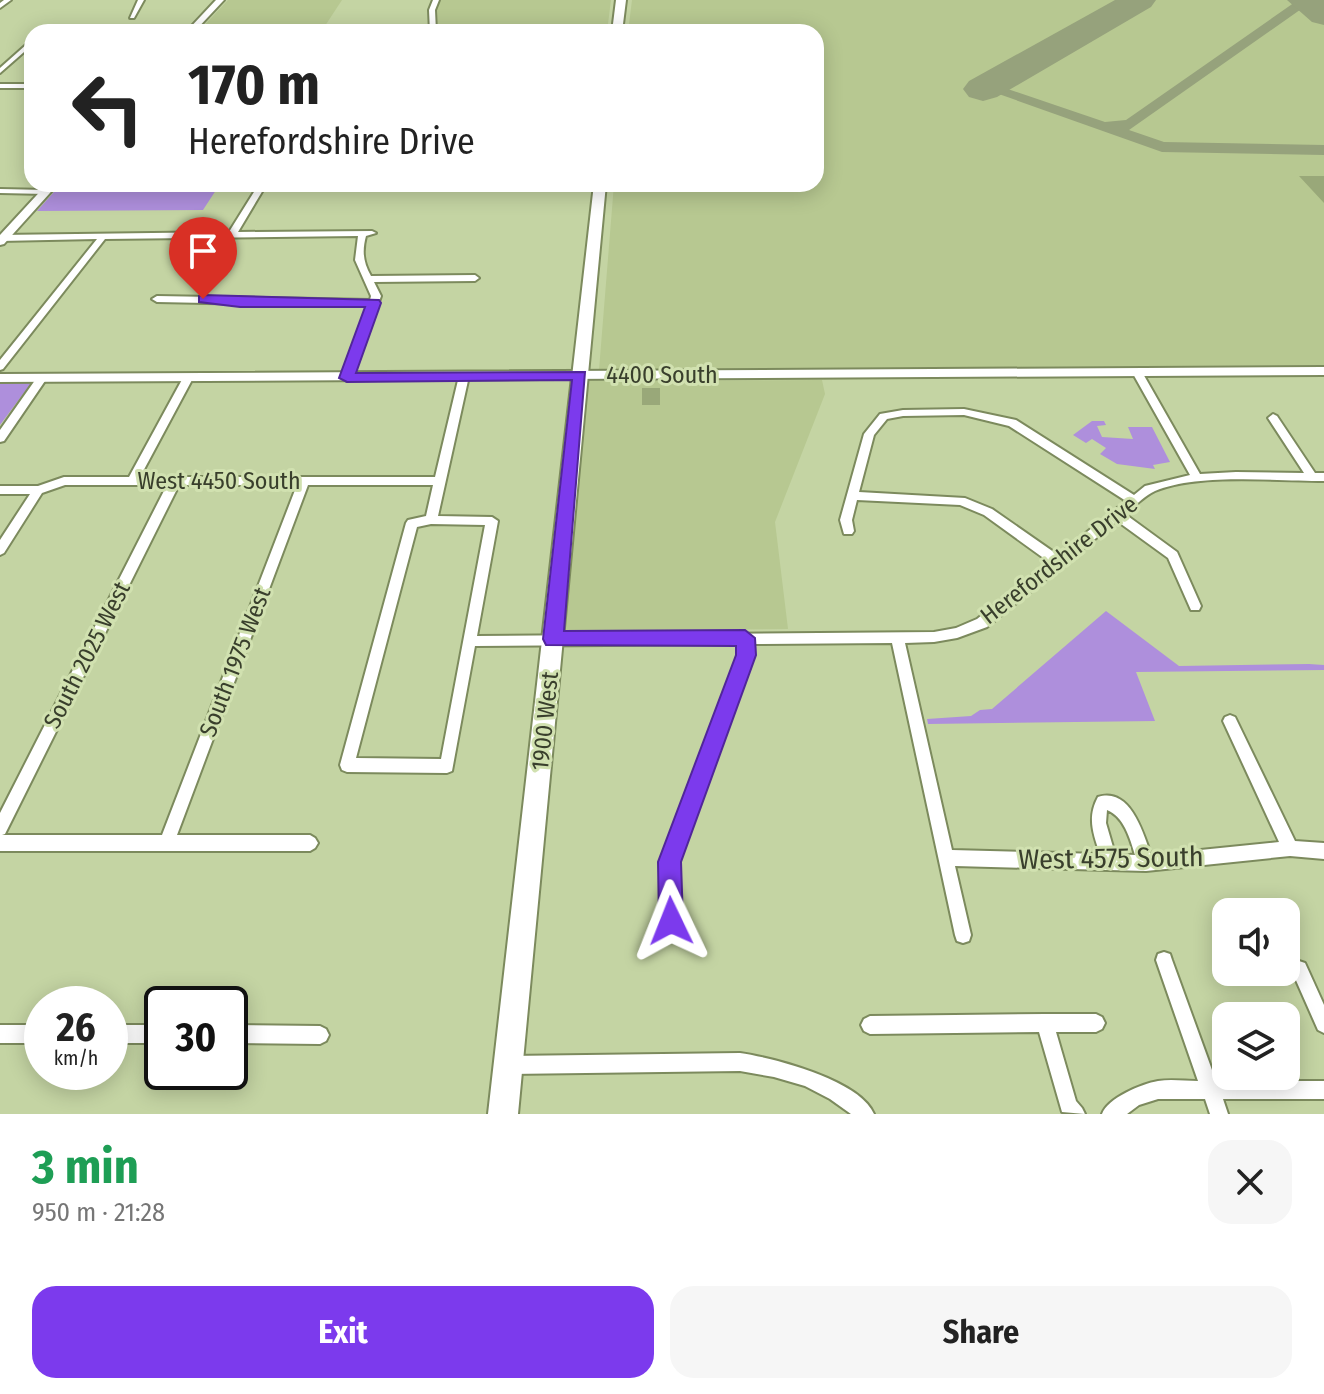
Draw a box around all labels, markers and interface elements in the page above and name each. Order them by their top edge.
text: 170 m [188,52,320,119]
icon: left [56,56,160,160]
text: Herefordshire Drive [188,120,475,164]
pin [169,217,237,299]
icon: arrive [181,229,225,273]
street label: 4400 South [606,361,718,389]
street label: West 4450 South [137,467,301,495]
street label: Herefordshire Drive [975,490,1143,630]
street label: South 2025 West [38,577,136,733]
street label: South 1975 West [194,583,276,741]
street label: 1900 West [526,670,564,772]
street label: West 4575 South [1018,840,1204,876]
position arrow [629,879,713,963]
map controls [1212,898,1300,1090]
button: sound [1212,898,1300,986]
speed limit sign: 30 [144,986,248,1090]
button: layers [1212,1002,1300,1090]
text: 26 [56,1004,96,1052]
text: km/h [54,1046,98,1070]
text: 3 min [32,1138,139,1196]
button: close [1208,1140,1292,1224]
text: 950 m · 21:28 [32,1197,165,1228]
button: Exit [32,1286,654,1378]
button: Share [670,1286,1292,1378]

